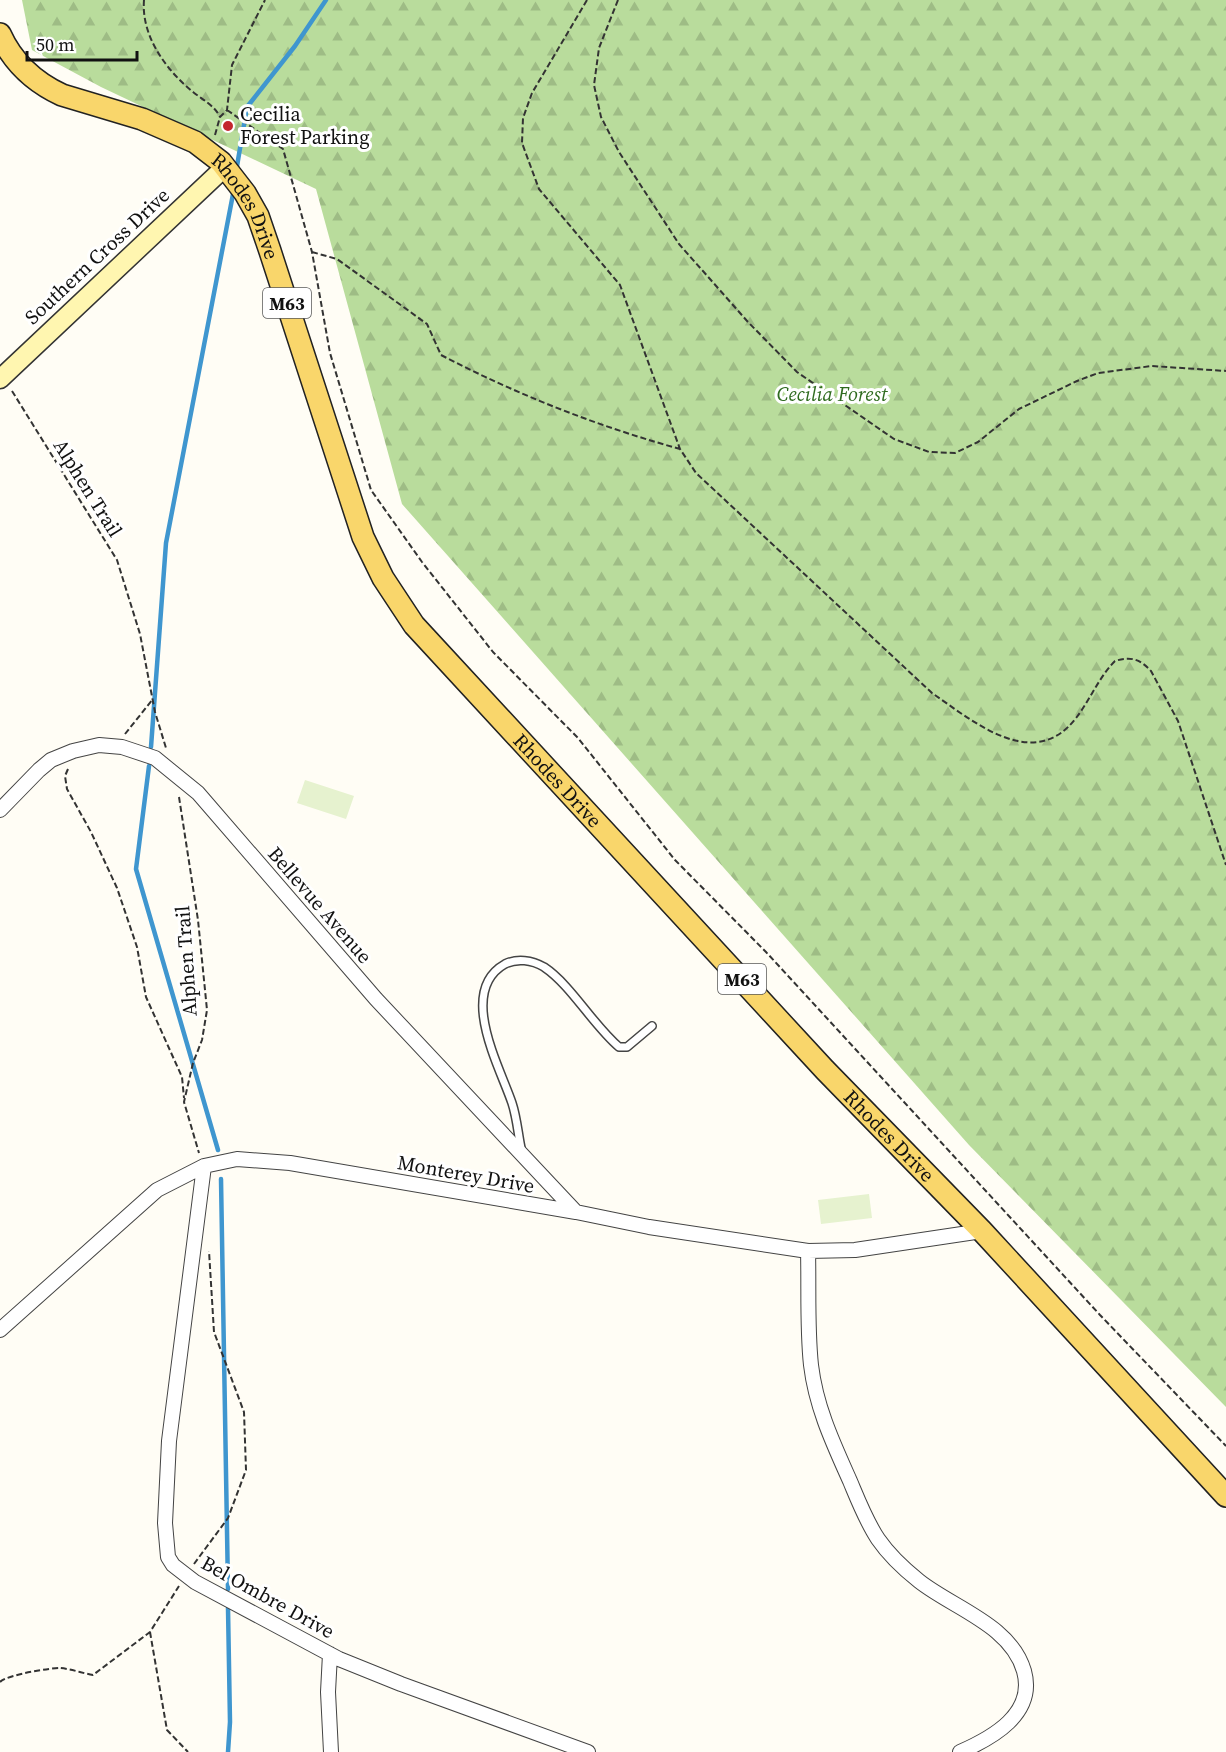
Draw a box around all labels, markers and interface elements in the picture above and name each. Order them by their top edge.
scale bar [27,24,136,62]
text: 50 m [36,32,74,57]
place label: Cecilia Forest Parking [240,100,370,151]
marker: Cecilia Forest Parking [221,119,235,133]
street label: Rhodes Drive [206,146,286,263]
street label: Southern Cross Drive [18,181,176,331]
road number: M63 [263,288,311,318]
park label: Cecilia Forest [777,380,889,408]
street label: Alphen Trail [47,434,129,542]
street label: Rhodes Drive [507,727,608,834]
street label: Bellevue Avenue [261,840,379,970]
street label: Alphen Trail [168,905,204,1017]
road number: M63 [718,964,766,994]
street label: Rhodes Drive [838,1083,941,1188]
street label: Monterey Drive [395,1148,537,1200]
street label: Bel Ombre Drive [196,1549,340,1645]

